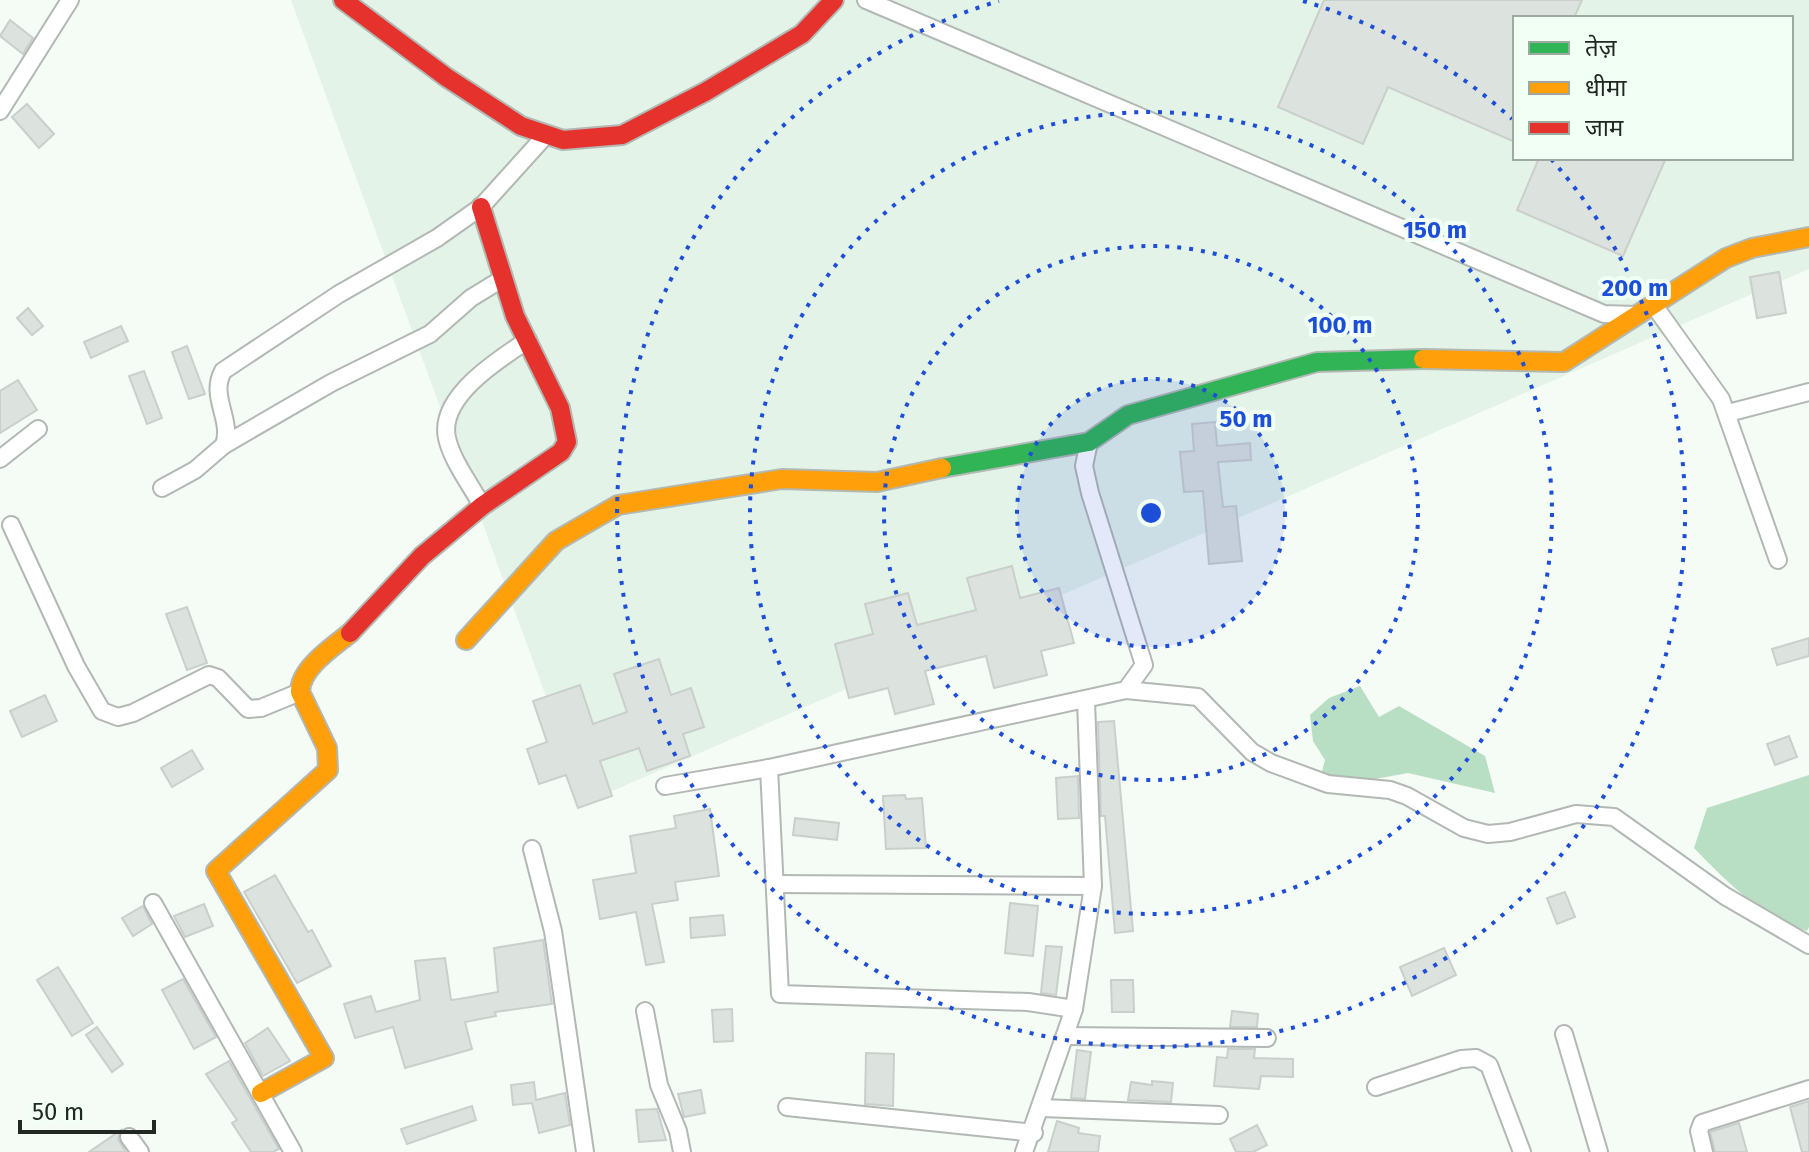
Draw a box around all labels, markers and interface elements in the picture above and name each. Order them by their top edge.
legend [1513,16,1793,160]
text: तेज़ [1585,34,1618,62]
text: धीमा [1585,74,1627,102]
text: जाम [1585,114,1624,142]
text: 150 m [1403,216,1467,244]
text: 200 m [1602,274,1668,302]
text: 100 m [1307,311,1373,339]
text: 50 m [1220,405,1272,433]
centre of rings [1137,499,1165,527]
scale bar [20,1084,154,1134]
text: 50 m [32,1098,84,1126]

